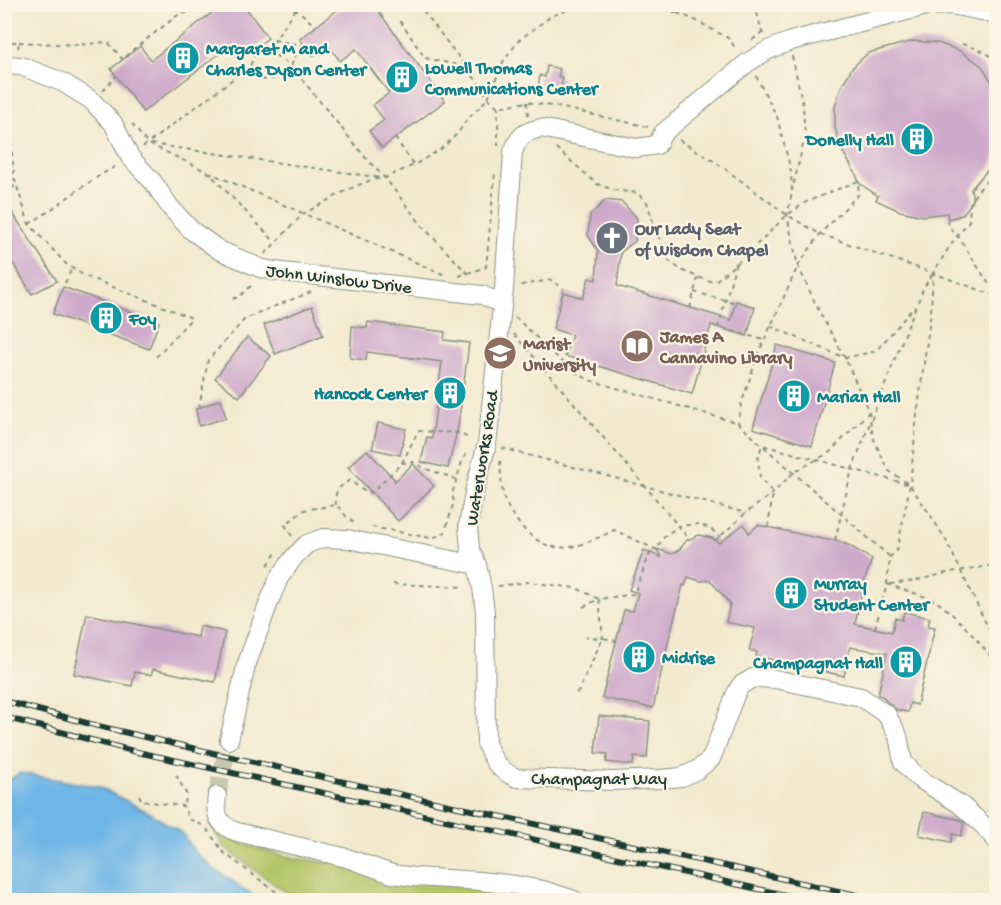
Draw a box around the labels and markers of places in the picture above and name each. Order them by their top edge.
building icon: Margaret M and Charles Dyson Center [165,40,201,76]
place label: Margaret M and Charles Dyson Center [205,40,369,82]
building icon: Lowell Thomas Communications Center [384,59,420,95]
place label: Lowell Thomas Communications Center [424,59,600,101]
building icon: Donelly Hall [899,121,935,157]
place label: Donelly Hall [804,131,894,152]
church icon: Our Lady Seat of Wisdom Chapel [594,220,630,256]
place label: Our Lady Seat of Wisdom Chapel [634,220,768,262]
building icon: Foy [88,300,124,336]
place label: Foy [128,310,157,331]
library icon: James A Cannavino Library [619,328,655,364]
place label: James A Cannavino Library [659,328,793,370]
school or university icon: Marist University [482,335,518,371]
place label: Marist University [523,335,596,377]
building icon: Hancock Center [432,375,468,411]
building icon: Marian Hall [776,378,812,414]
place label: Hancock Center [314,385,430,406]
place label: Marian Hall [817,388,901,409]
building icon: Murray Student Center [773,575,809,611]
place label: Murray Student Center [814,575,931,617]
building icon: Midrise [621,639,657,675]
building icon: Champagnat Hall [888,644,924,680]
place label: Midrise [662,649,716,670]
place label: Champagnat Hall [752,654,883,675]

